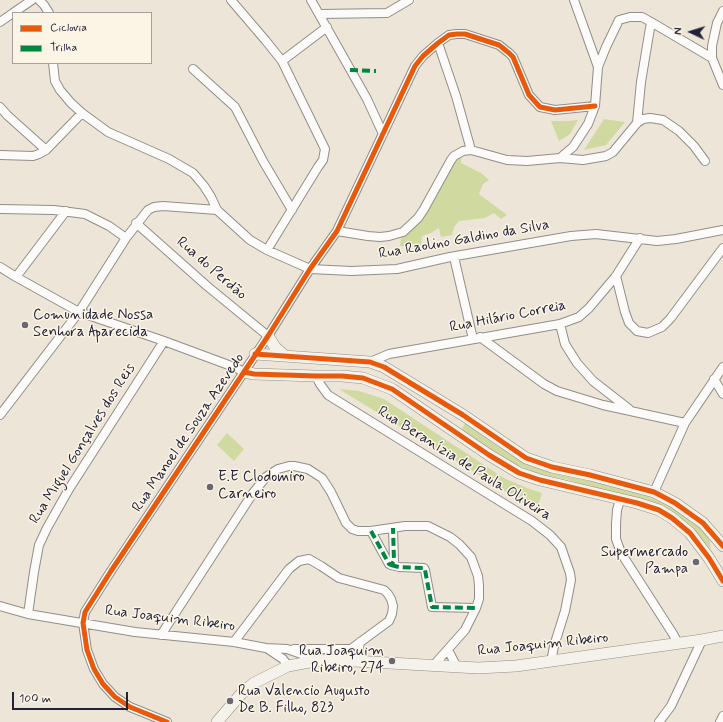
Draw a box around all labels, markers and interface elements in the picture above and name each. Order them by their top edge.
legend [12,12,152,64]
north arrow [671,12,711,52]
text: Ciclovia [50,20,87,36]
text: N [672,27,686,35]
text: Trilha [50,40,77,56]
street label: Rua Raolino Galdino da Silva [377,216,551,264]
street label: Rua do Perdão [172,234,250,304]
street label: Rua Hilário Correia [448,297,568,337]
place label: Comunidade Nossa Senhora Aparecida [33,307,153,342]
marker: Comunidade Nossa Senhora Aparecida [20,320,30,330]
street label: Rua Manoel de Souza Azevedo [129,350,249,516]
street label: Rua Miguel Gonçalves dos Reis [26,360,140,528]
street label: Rua Beranízia de Paula Oliveira [374,403,554,525]
place label: E.E Clodomiro Carneiro [218,469,305,504]
marker: E.E Clodomiro Carneiro [205,482,215,492]
place label: Supermercado Pampa [601,544,688,579]
marker: Supermercado Pampa [691,557,701,567]
street label: Rua Joaquim Ribeiro [104,602,236,636]
street label: Rua Joaquim Ribeiro [477,629,609,661]
place label: Rua Joaquim Ribeiro, 274 [299,643,384,678]
marker: Rua Joaquim Ribeiro, 274 [387,656,397,666]
place label: Rua Valencio Augusto De B. Filho, 823 [238,683,370,718]
scale bar [14,684,130,710]
text: 100 m [19,691,51,707]
marker: Rua Valencio Augusto De B. Filho, 823 [225,696,235,706]

